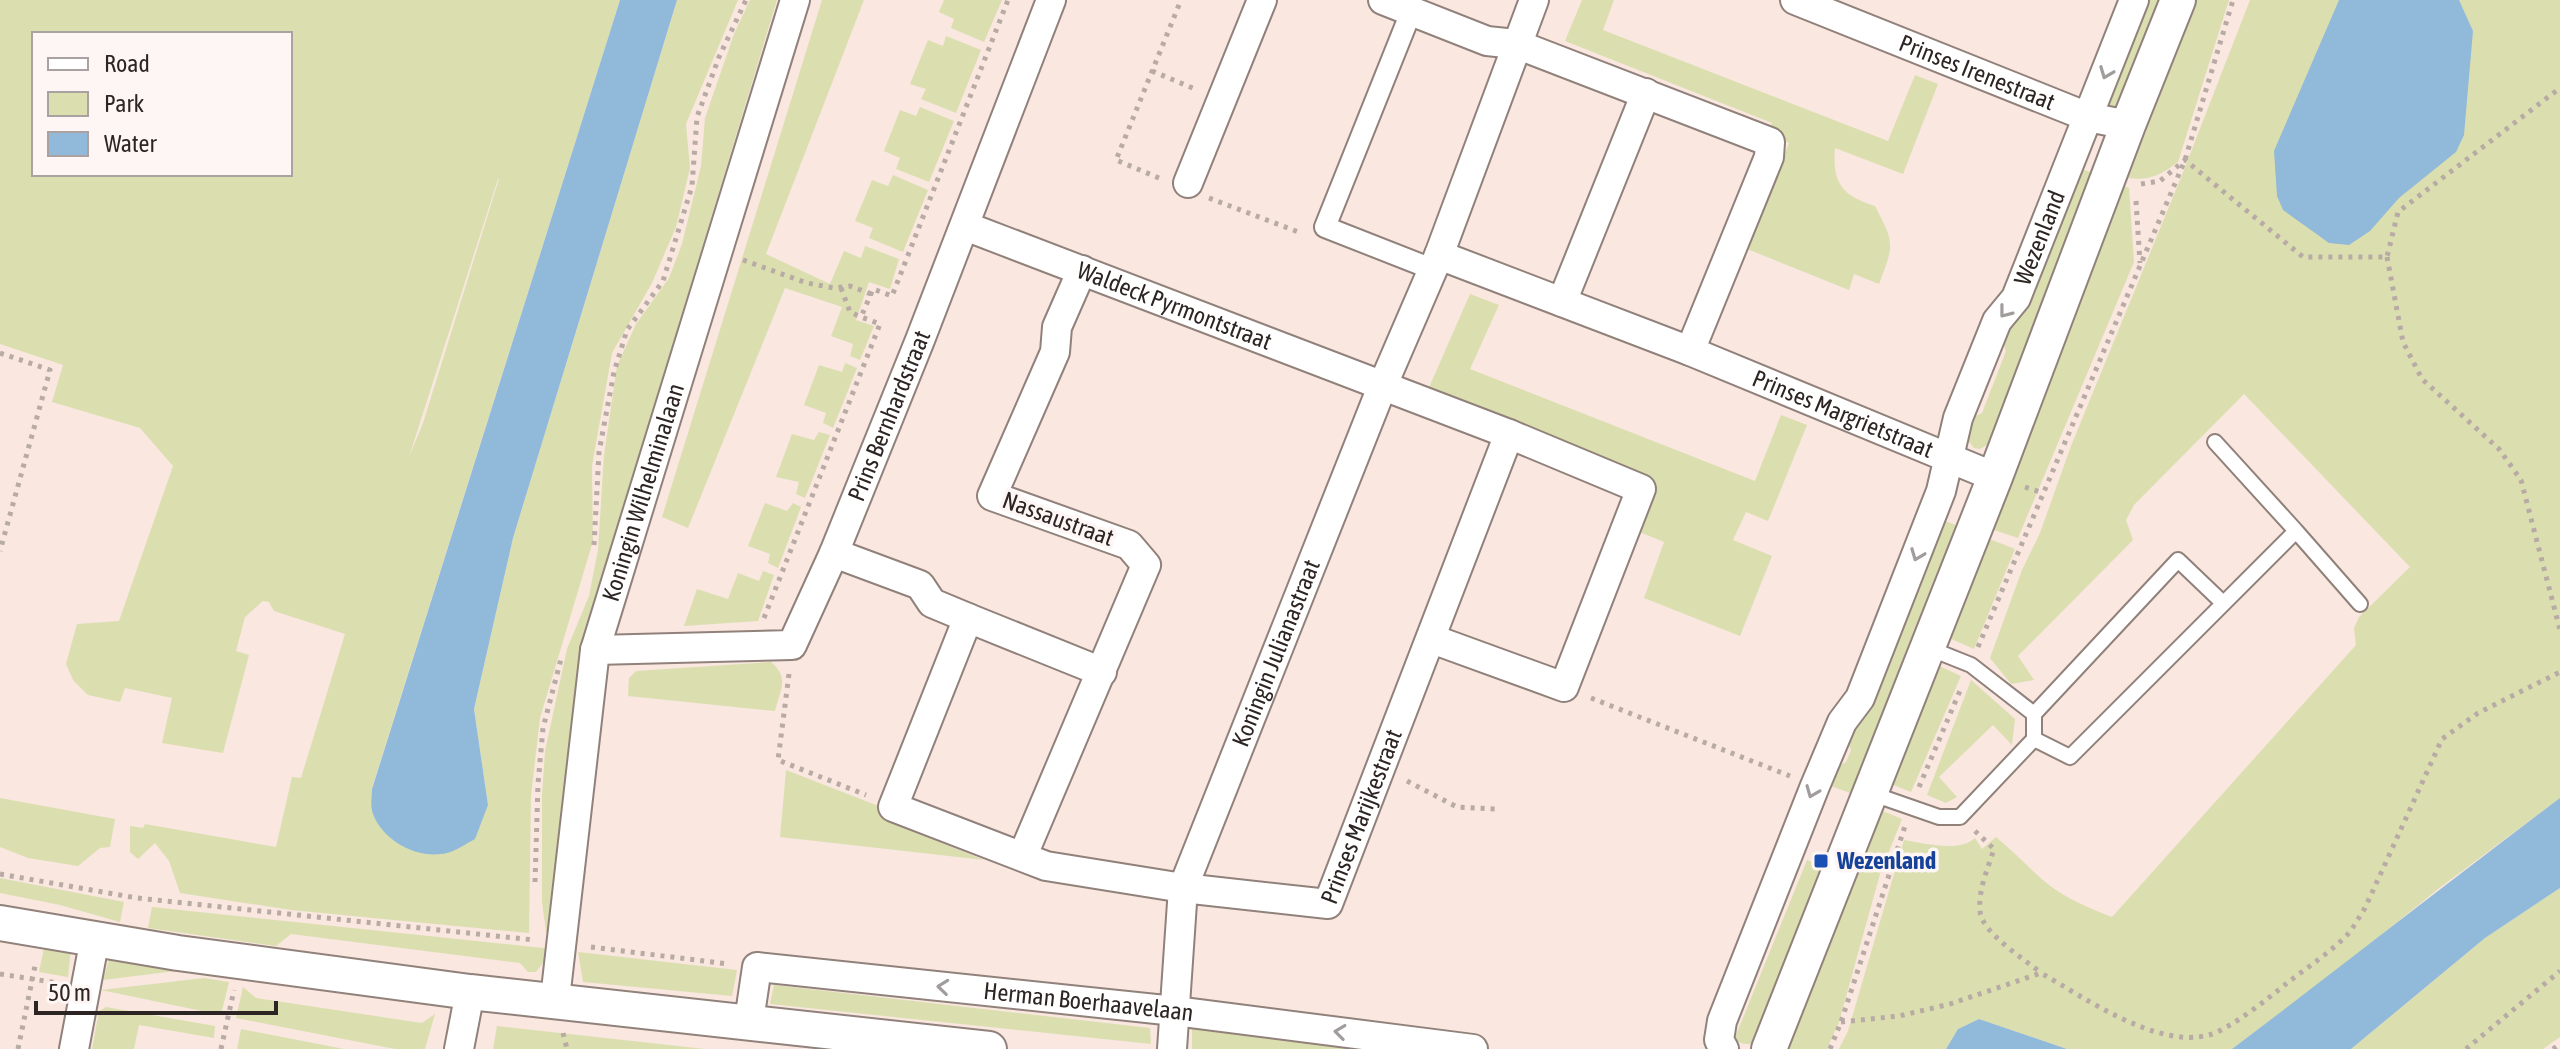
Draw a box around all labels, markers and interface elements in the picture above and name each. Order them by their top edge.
street label: Prinses Irenestraat [1896,29,2059,115]
legend [32,32,292,176]
text: Road [104,50,150,77]
one-way arrow [2099,65,2116,79]
text: Park [104,90,145,117]
text: Water [104,130,157,157]
street label: Wezenland [2009,187,2070,289]
street label: Waldeck Pyrmontstraat [1073,256,1276,355]
one-way arrow [2000,302,2015,317]
street label: Prins Bernhardstraat [842,327,935,505]
street label: Prinses Margrietstraat [1749,364,1937,463]
street label: Koningin Wilhelminalaan [597,380,689,605]
street label: Nassaustraat [999,486,1117,551]
one-way arrow [1910,547,1927,561]
street label: Koningin Julianastraat [1227,556,1325,750]
street label: Prinses Marijkestraat [1315,725,1407,908]
one-way arrow [1806,784,1822,798]
place label: Wezenland [1836,847,1936,874]
marker: Wezenland [1812,852,1830,870]
scale bar [36,965,276,1015]
street label: Herman Boerhaavelaan [982,977,1195,1026]
one-way arrow [936,978,949,995]
text: 50 m [48,979,91,1006]
one-way arrow [1333,1024,1346,1041]

